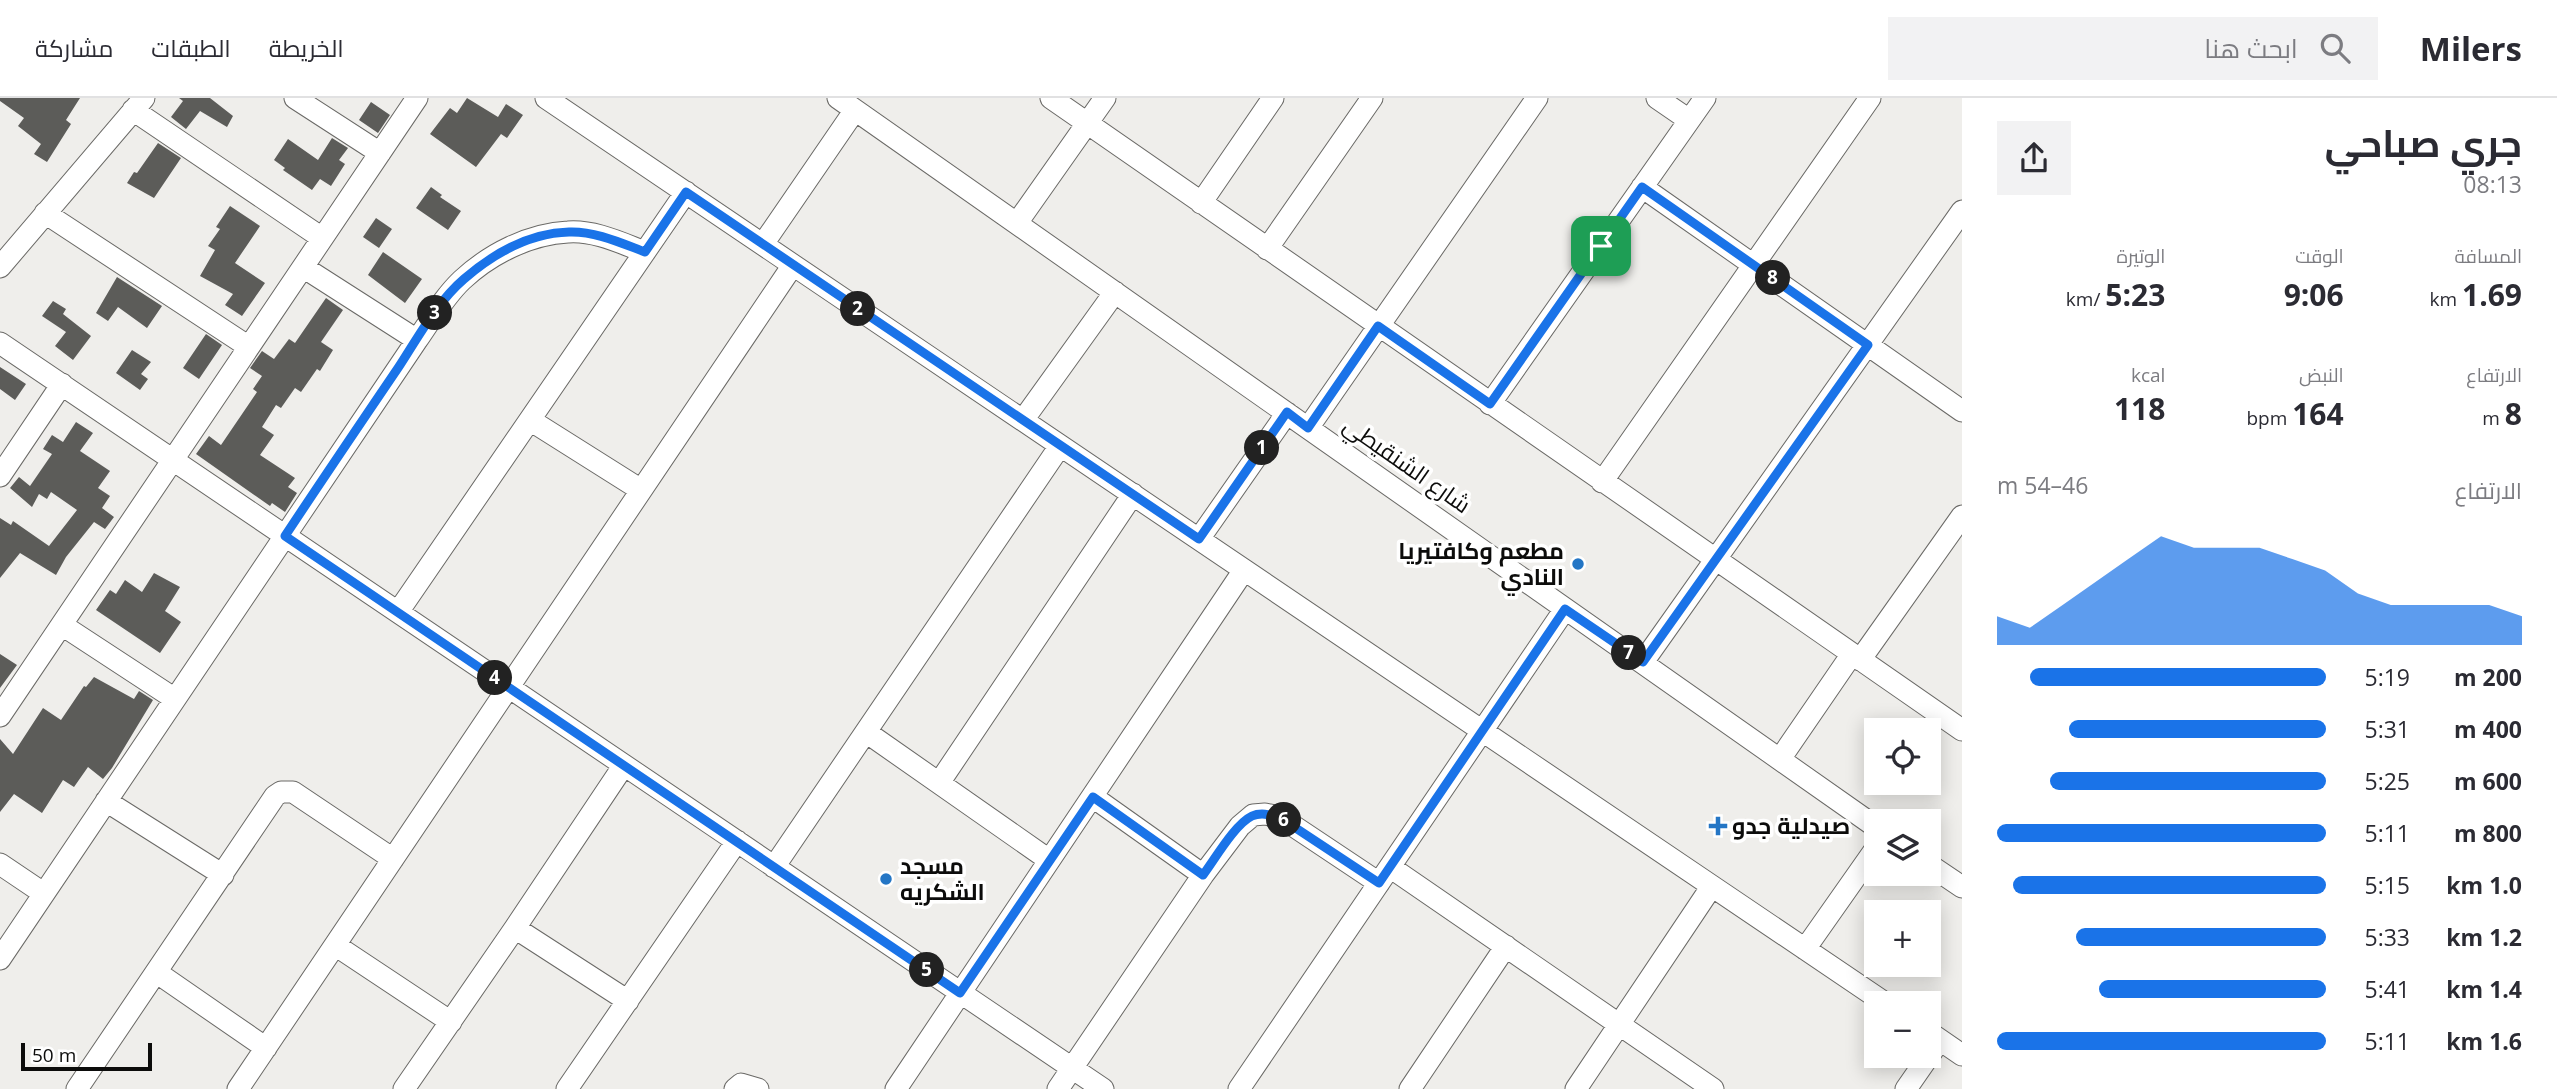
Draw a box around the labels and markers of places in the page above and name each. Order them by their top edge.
pin [1571,216,1631,276]
pin: 8 [1756,260,1790,296]
pin: 2 [840,292,876,326]
pin: 3 [418,296,452,330]
pin: 1 [1244,430,1280,466]
place label: مطعم وكافتيريا النادي [1398,534,1564,596]
marker: مطعم وكافتيريا النادي [1570,556,1586,572]
pin: 7 [1612,636,1646,670]
pin: 4 [477,660,512,696]
pin: 6 [1266,802,1302,838]
place label: صيدلية جدو [1732,809,1850,841]
marker: صيدلية جدو [1710,818,1726,834]
place label: مسجد الشكريه [900,849,985,907]
marker: مسجد الشكريه [878,871,894,887]
pin: 5 [909,952,944,988]

